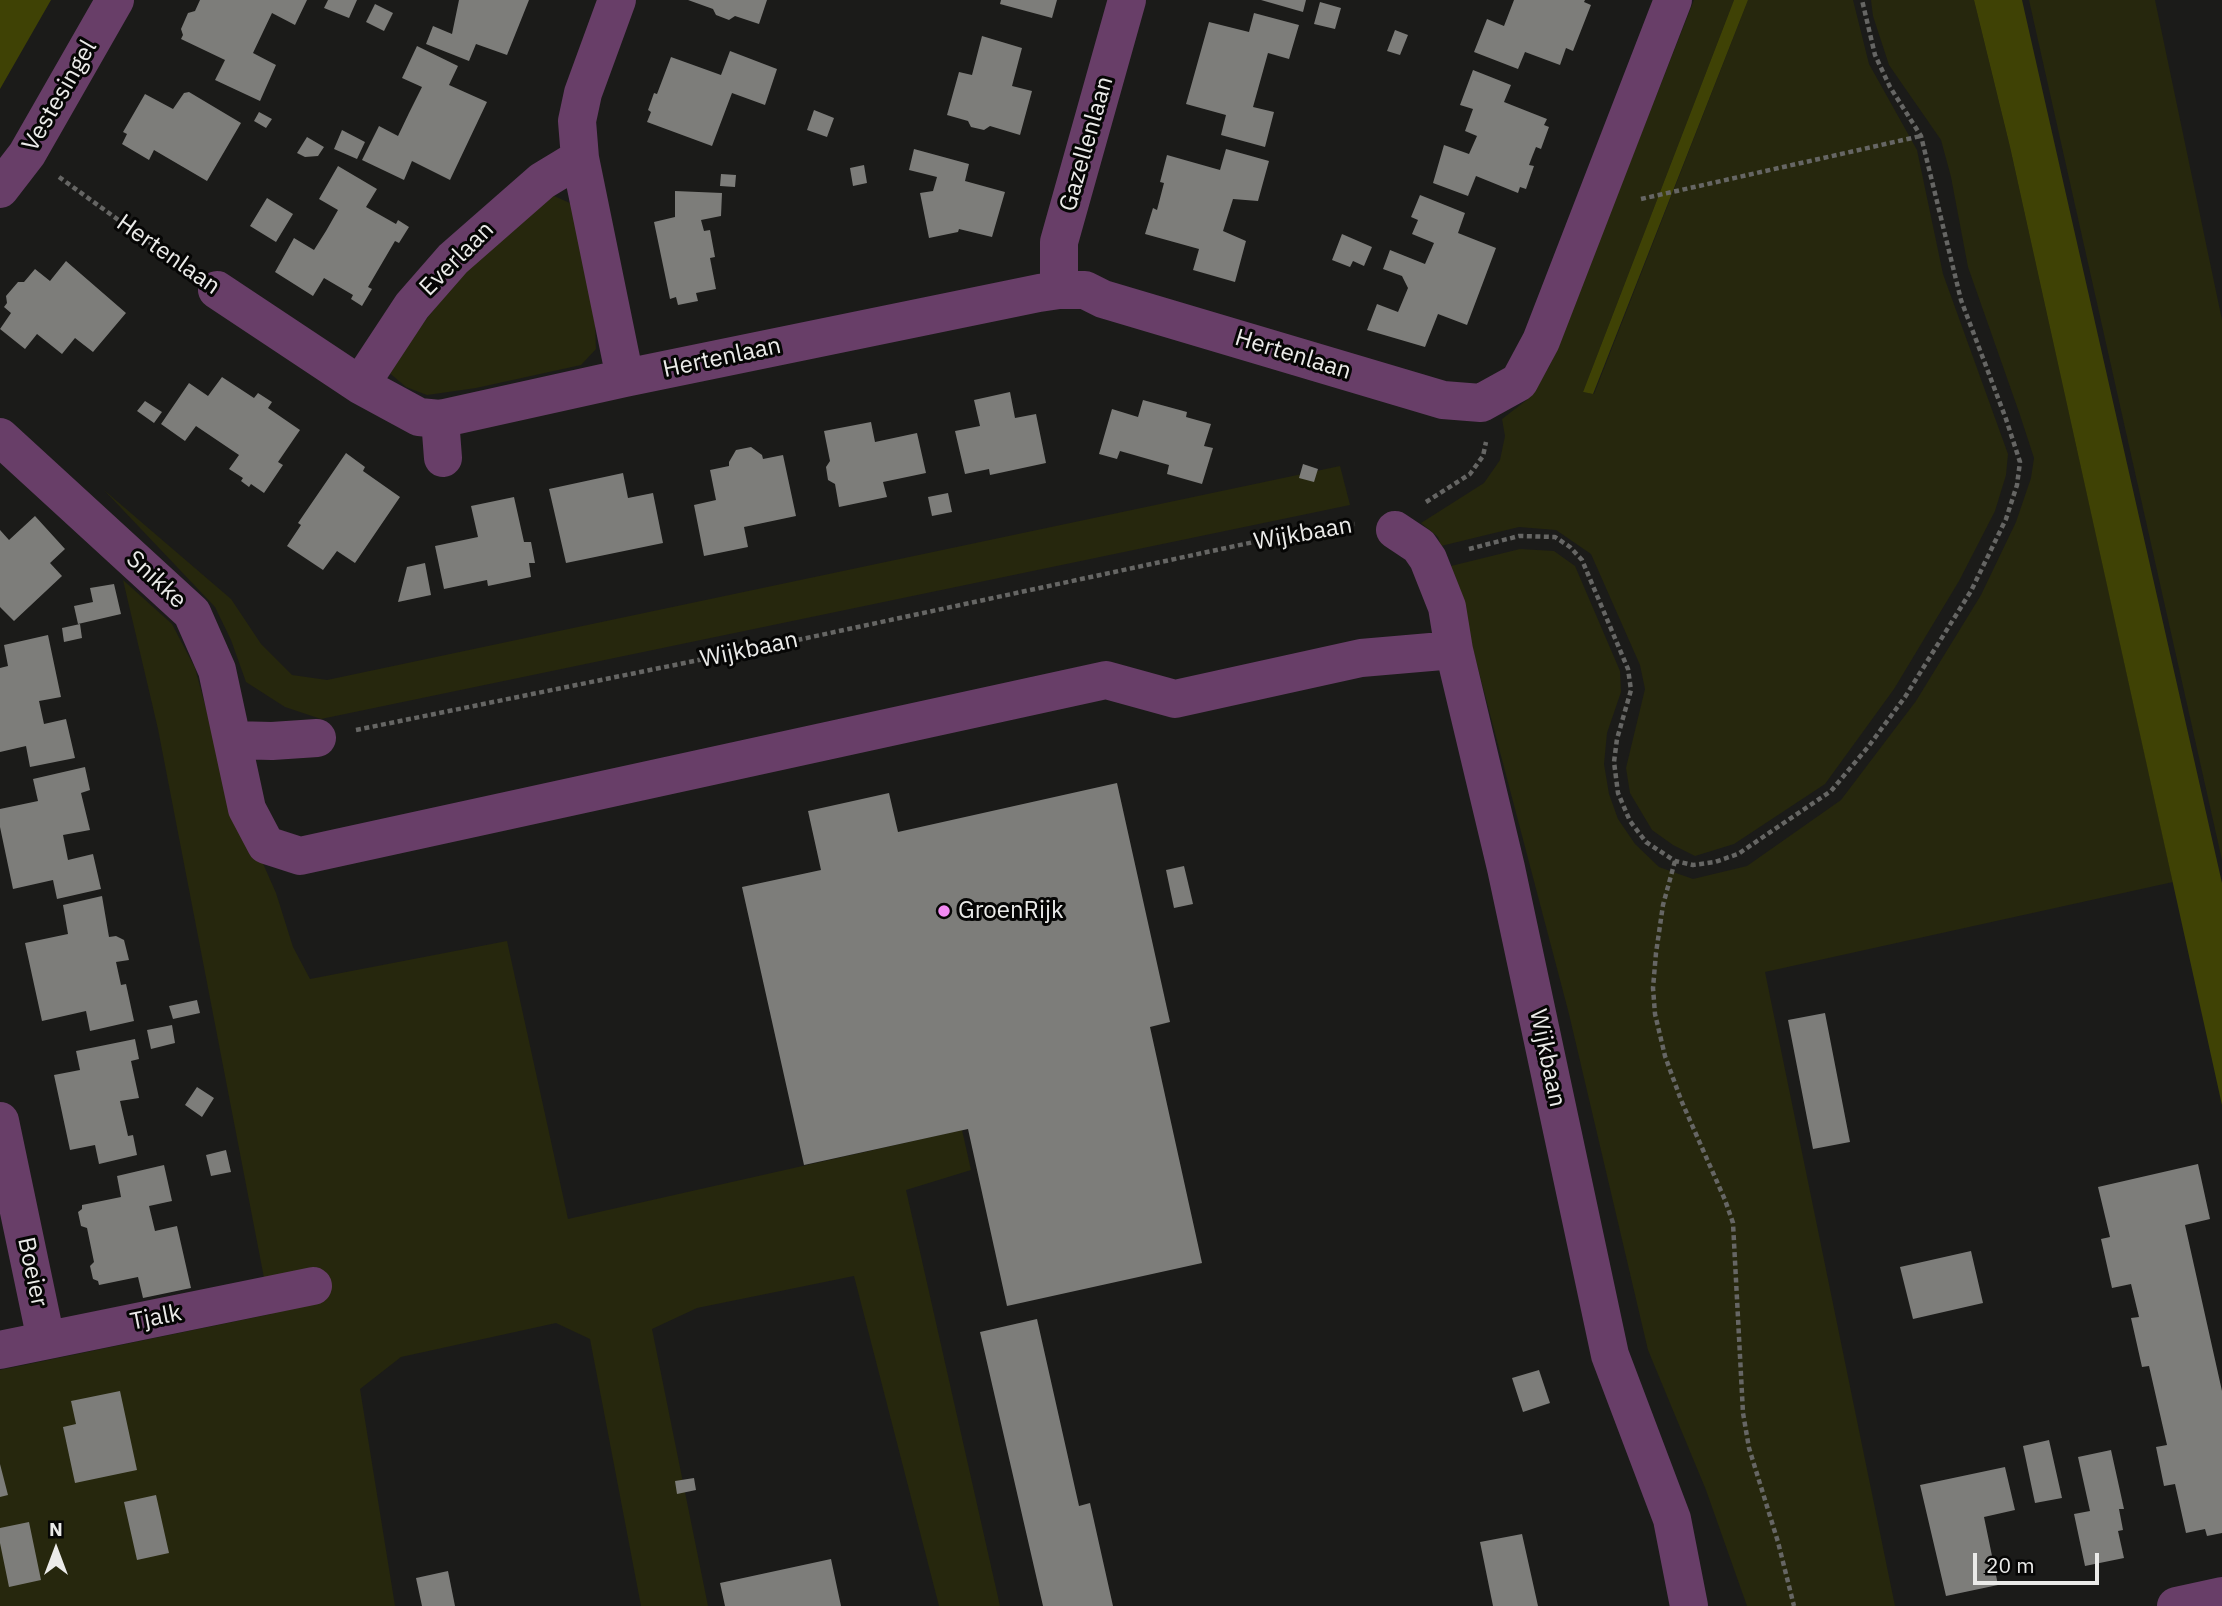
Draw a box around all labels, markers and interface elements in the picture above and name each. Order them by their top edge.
street label: Vestesingel [17,35,103,157]
street label: Gazellenlaan [1054,73,1120,215]
street label: Hertenlaan [111,209,225,301]
street label: Everlaan [414,216,500,302]
street label: Hertenlaan [1231,324,1355,386]
street label: Hertenlaan [660,331,784,385]
street label: Wijkbaan [1252,511,1354,557]
street label: Snikke [120,545,192,615]
street label: Wijkbaan [697,626,801,674]
place label: GroenRijk [958,897,1064,925]
marker: GroenRijk [936,903,952,919]
street label: Wijkbaan [1523,1006,1571,1110]
street label: Boeier [11,1235,53,1309]
street label: Tjalk [128,1299,184,1337]
north arrow [21,1515,91,1585]
text: N [49,1517,63,1541]
scale bar [1977,1540,2103,1584]
text: 20 m [1986,1551,2035,1579]

